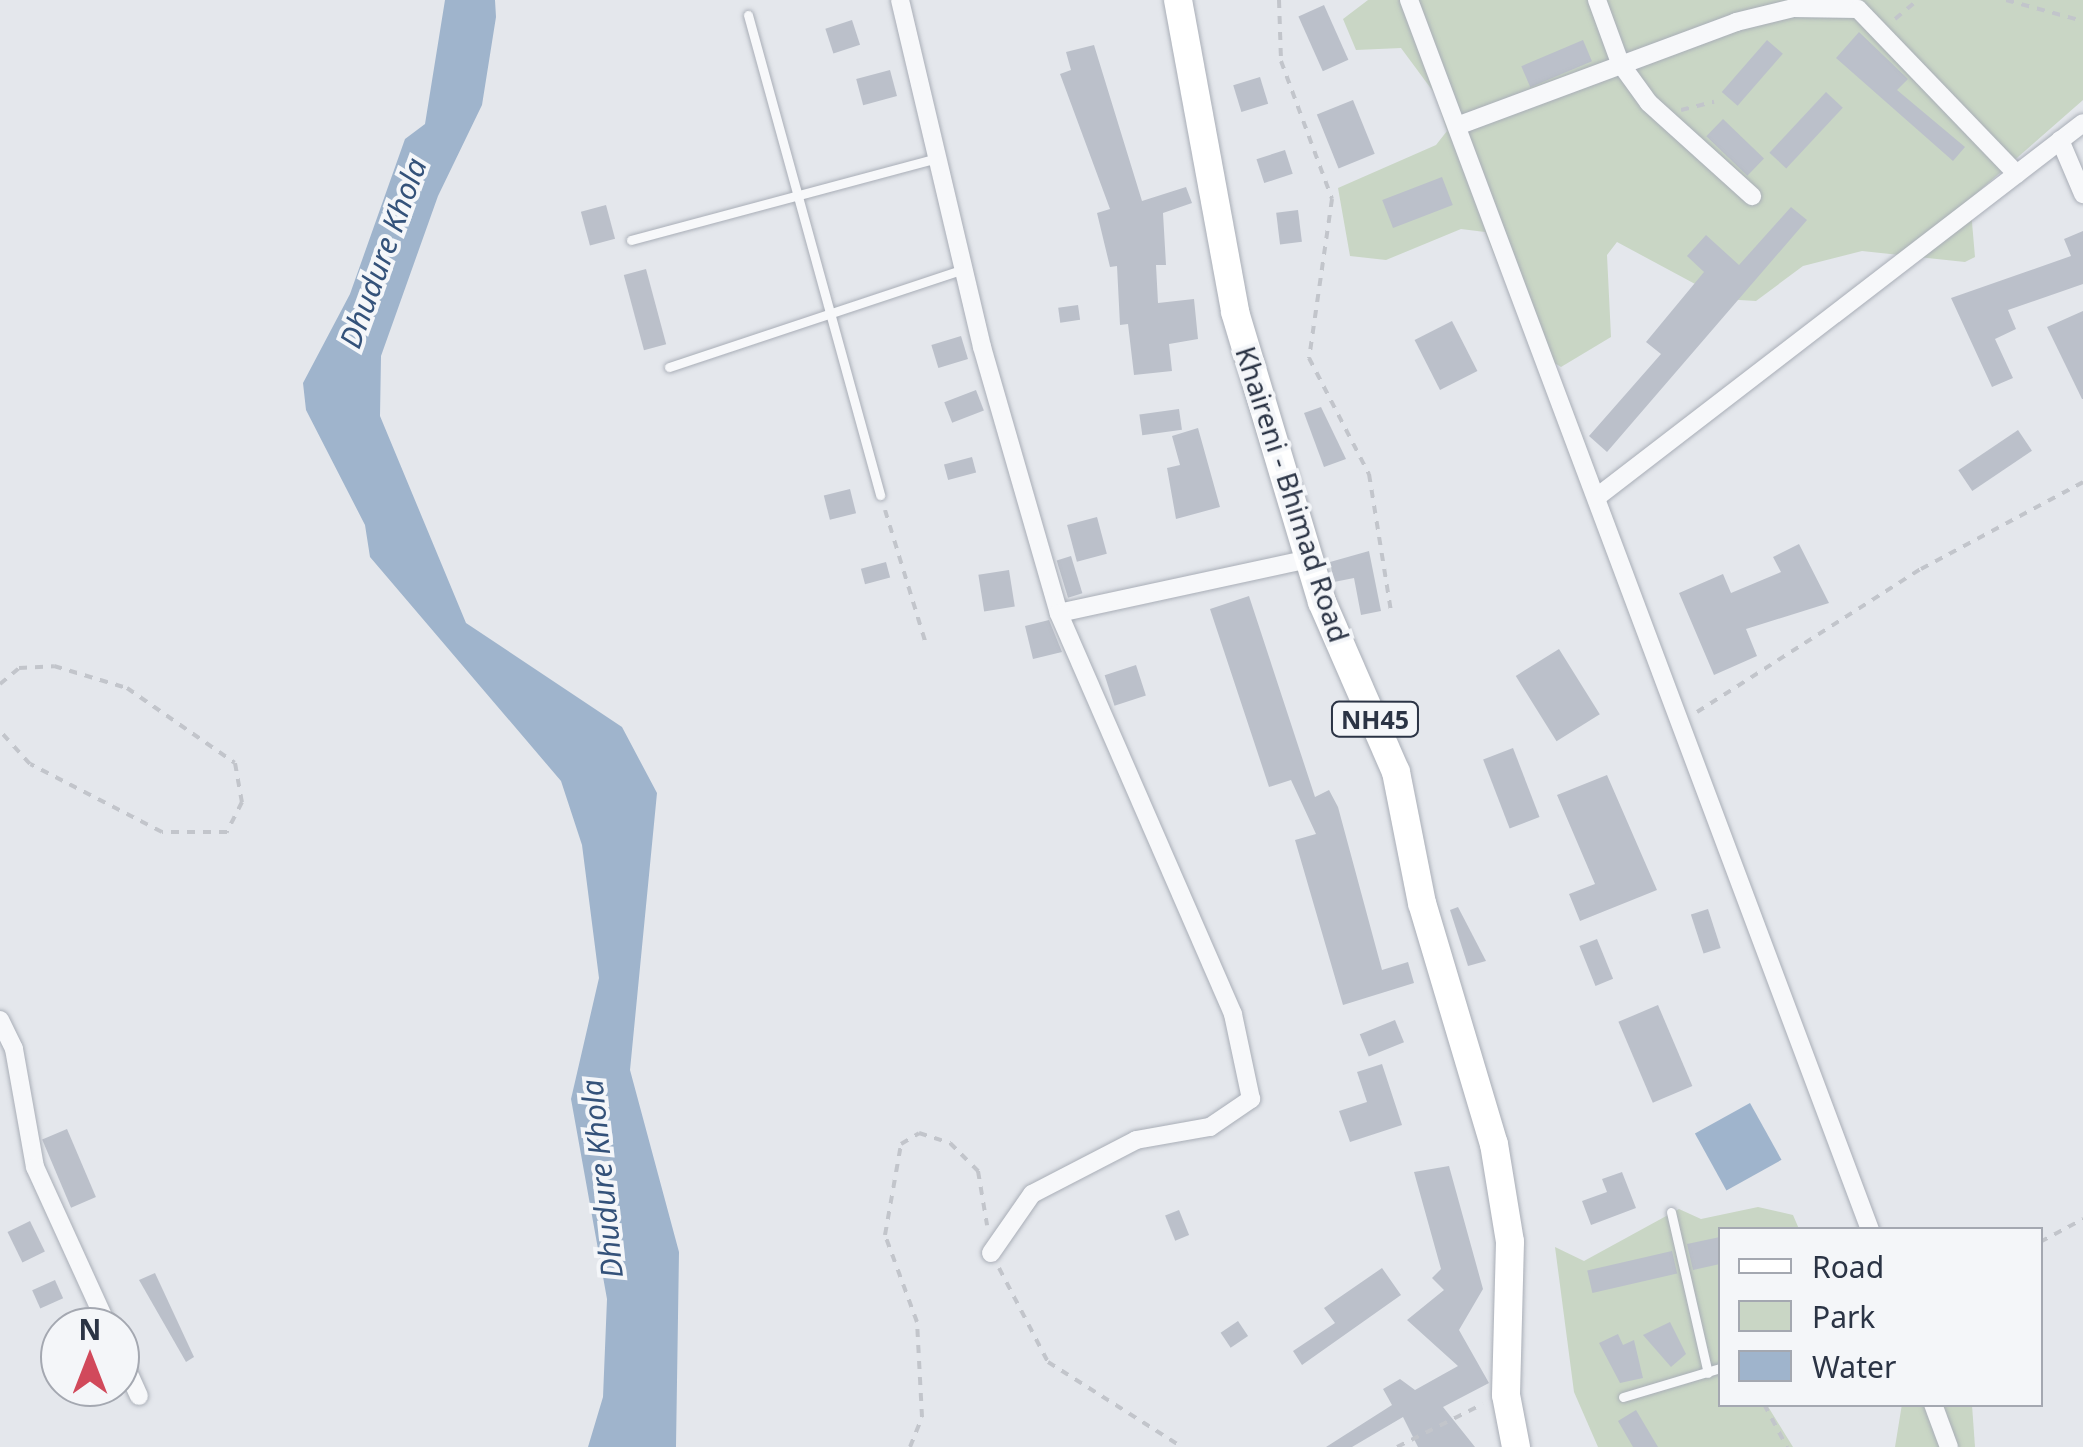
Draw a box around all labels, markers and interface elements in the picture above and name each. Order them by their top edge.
water label: Dhudure Khola [332,153,434,353]
street label: Khaireni - Bhimad Road [1229,342,1357,646]
road number: NH45 [1330,699,1420,739]
water label: Dhudure Khola [574,1078,630,1280]
legend [1718,1227,2043,1407]
text: Road [1812,1246,1884,1287]
text: Park [1812,1296,1875,1337]
north arrow [40,1307,140,1407]
text: N [79,1310,101,1348]
text: Water [1812,1346,1896,1387]

